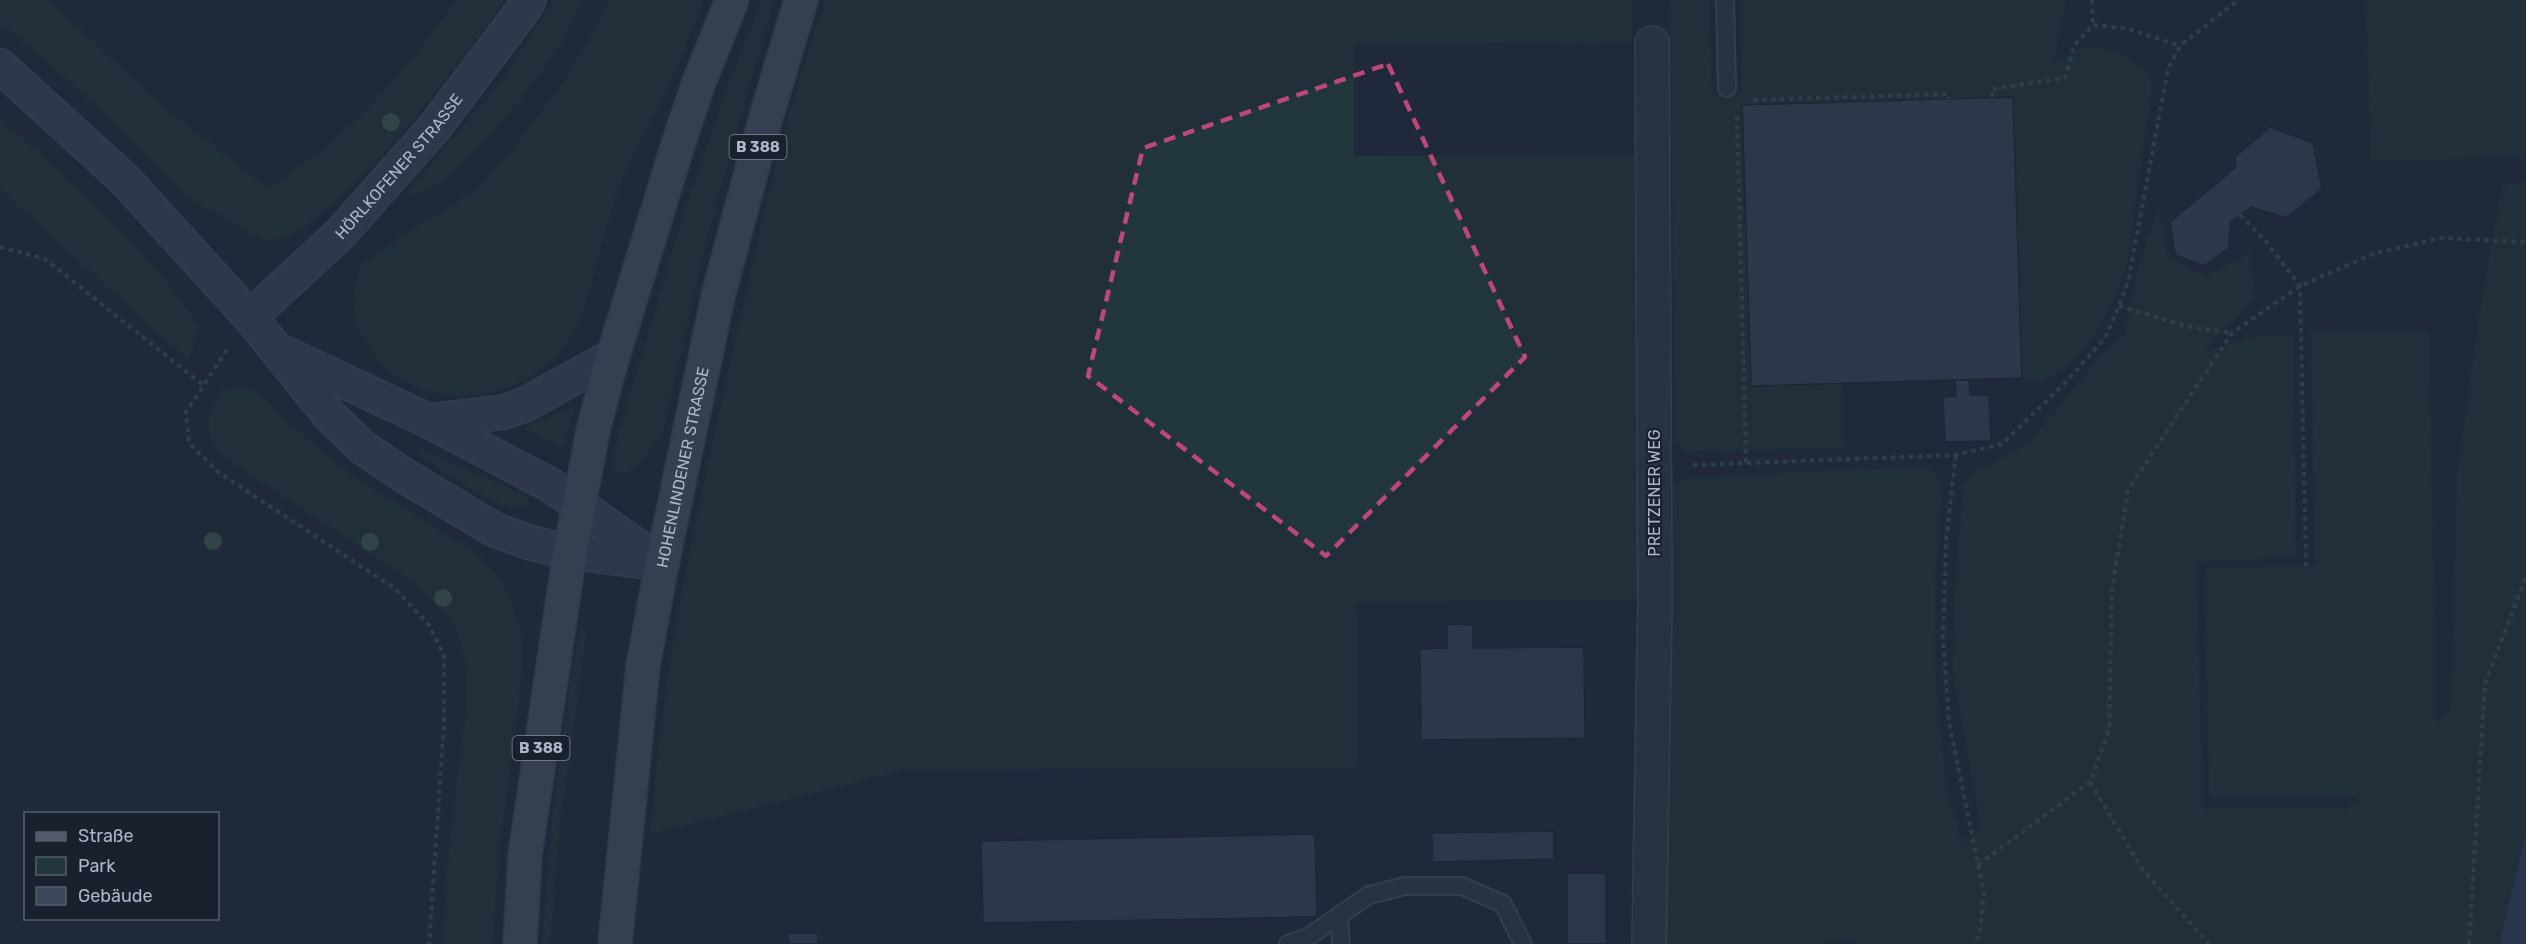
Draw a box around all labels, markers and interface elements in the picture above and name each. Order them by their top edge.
street label: HÖRLKOFENER STRASSE [331,90,466,243]
road number: B 388 [730,135,786,159]
street label: HOHENLINDENER STRASSE [652,365,712,569]
street label: PRETZENER WEG [1645,429,1664,557]
road number: B 388 [512,736,570,760]
legend [24,812,219,920]
text: Straße [78,825,134,847]
text: Park [78,855,116,877]
text: Gebäude [78,885,153,907]

